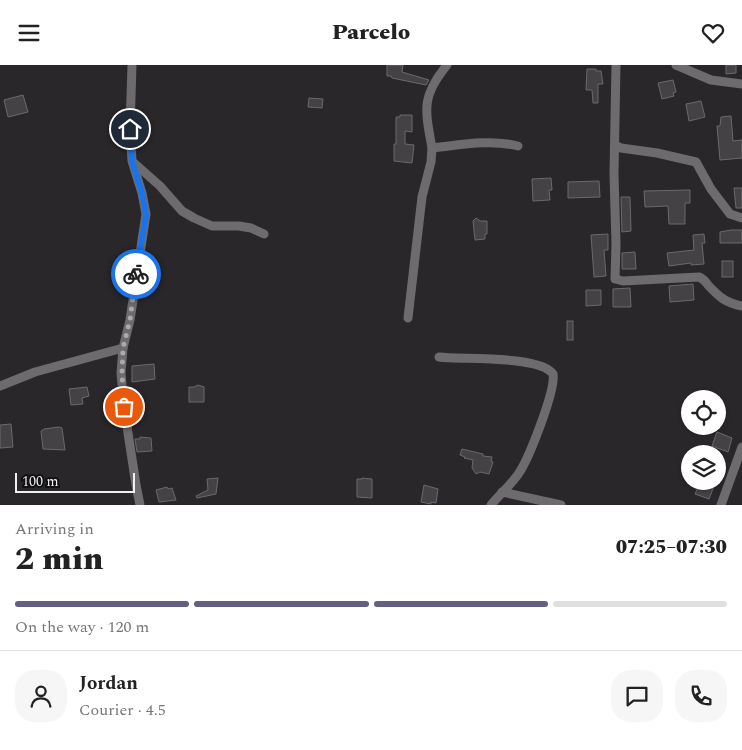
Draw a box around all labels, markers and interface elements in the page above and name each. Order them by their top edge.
text: Parcelo [332,16,410,49]
icon: menu [15,19,43,47]
icon: heart [699,19,727,47]
pin [109,108,151,150]
icon: home [116,115,144,143]
courier [111,249,161,299]
icon: bike [122,260,150,288]
pin [103,386,145,428]
map controls [681,390,726,490]
button: locate [681,390,726,435]
icon: bag [110,393,138,421]
button: layers [681,445,726,490]
scale bar [15,470,135,493]
text: 100 m [22,471,59,492]
text: Arriving in [15,517,94,541]
text: 07:25–07:30 [616,533,727,562]
text: 2 min [15,535,103,584]
text: On the way · 120 m [15,615,149,639]
text: Jordan [79,669,138,698]
button: person [15,670,67,722]
button: chat [611,670,663,722]
button: phone [675,670,727,722]
text: Courier · 4.5 [79,698,166,722]

